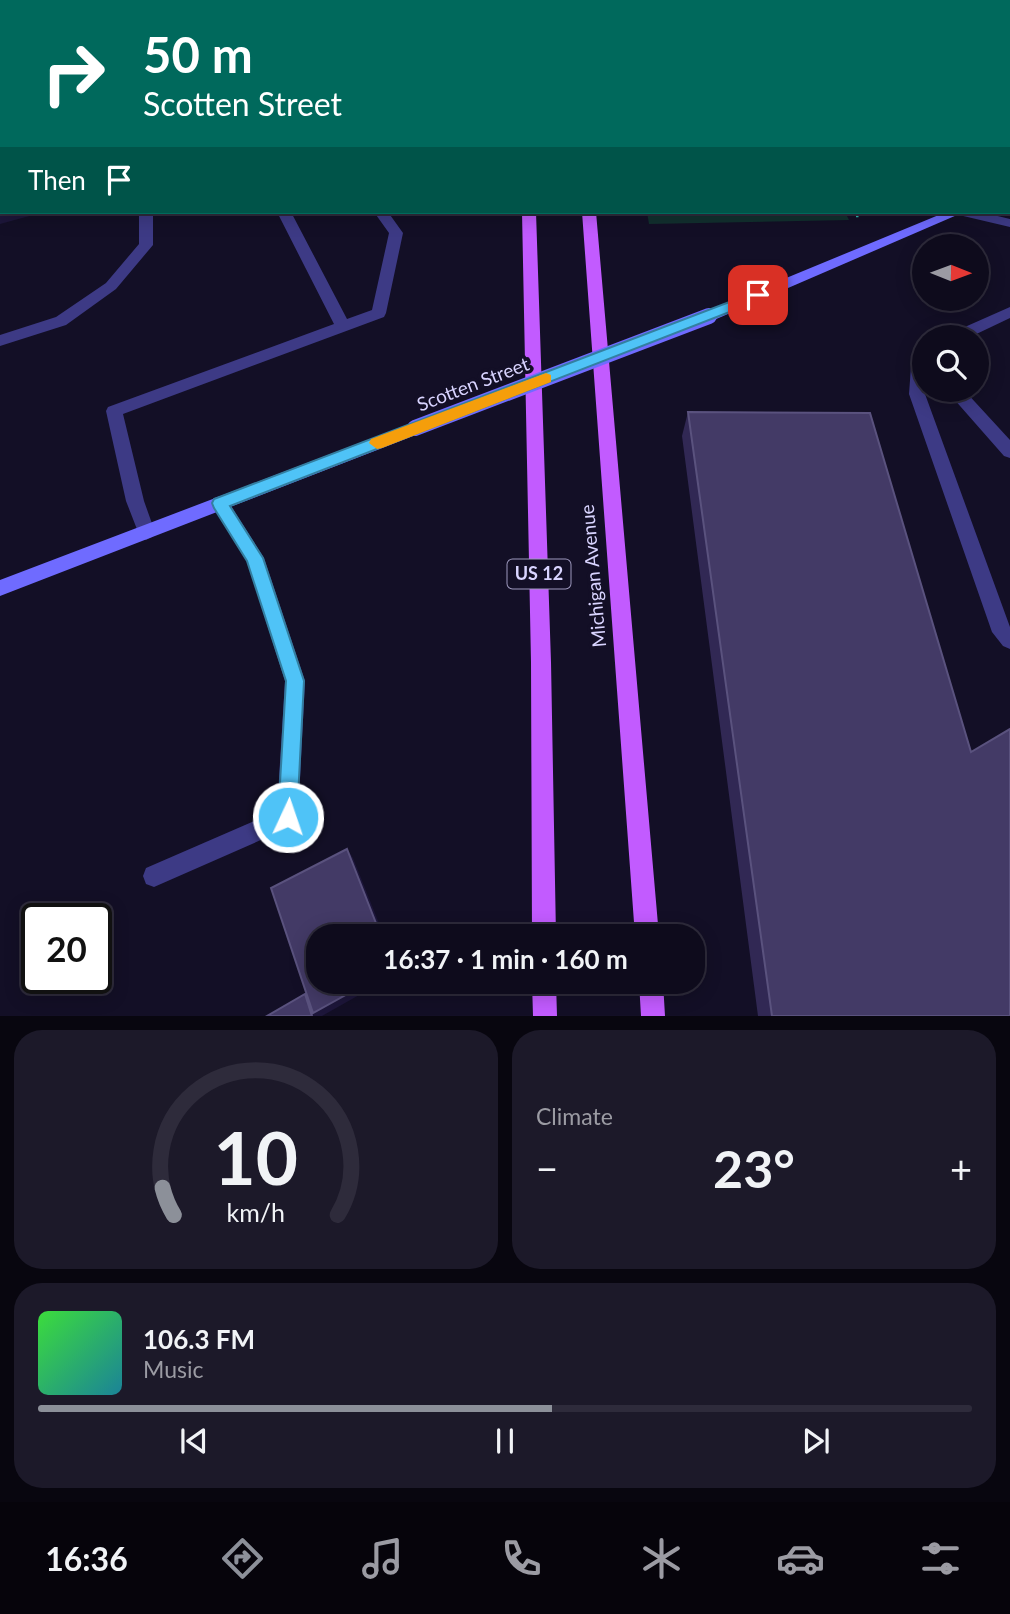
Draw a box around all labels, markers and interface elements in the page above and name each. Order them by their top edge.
text: 50 m [143,25,253,83]
icon: right [28,28,119,119]
text: Scotten Street [143,84,342,123]
icon: arrive [100,161,138,199]
text: Then [28,164,86,196]
north arrow [912,234,989,312]
map controls [912,234,989,402]
pin [728,265,788,325]
icon: arrive [739,276,777,314]
button: search [912,325,989,402]
street label: Scotten Street [414,352,532,415]
street label: Michigan Avenue [575,504,610,648]
road number: US 12 [508,560,570,588]
position arrow [251,780,325,854]
speed limit sign: 20 [21,903,112,994]
text: 16:37 · 1 min · 160 m [383,943,628,975]
text: Climate [536,1102,613,1130]
text: 10 [214,1114,298,1202]
text: 23° [713,1137,795,1199]
text: − [536,1145,558,1191]
text: + [950,1145,972,1191]
text: km/h [227,1197,285,1227]
text: 106.3 FM [143,1323,255,1355]
text: Music [143,1355,203,1383]
icon: previous [175,1422,213,1460]
icon: pause [486,1422,524,1460]
icon: next [797,1422,835,1460]
icon: directions [218,1534,267,1583]
icon: music [358,1534,407,1583]
icon: phone [497,1534,546,1583]
icon: climate [637,1534,686,1583]
icon: car [776,1534,825,1583]
icon: filters [916,1534,965,1583]
text: 16:36 [45,1539,128,1578]

